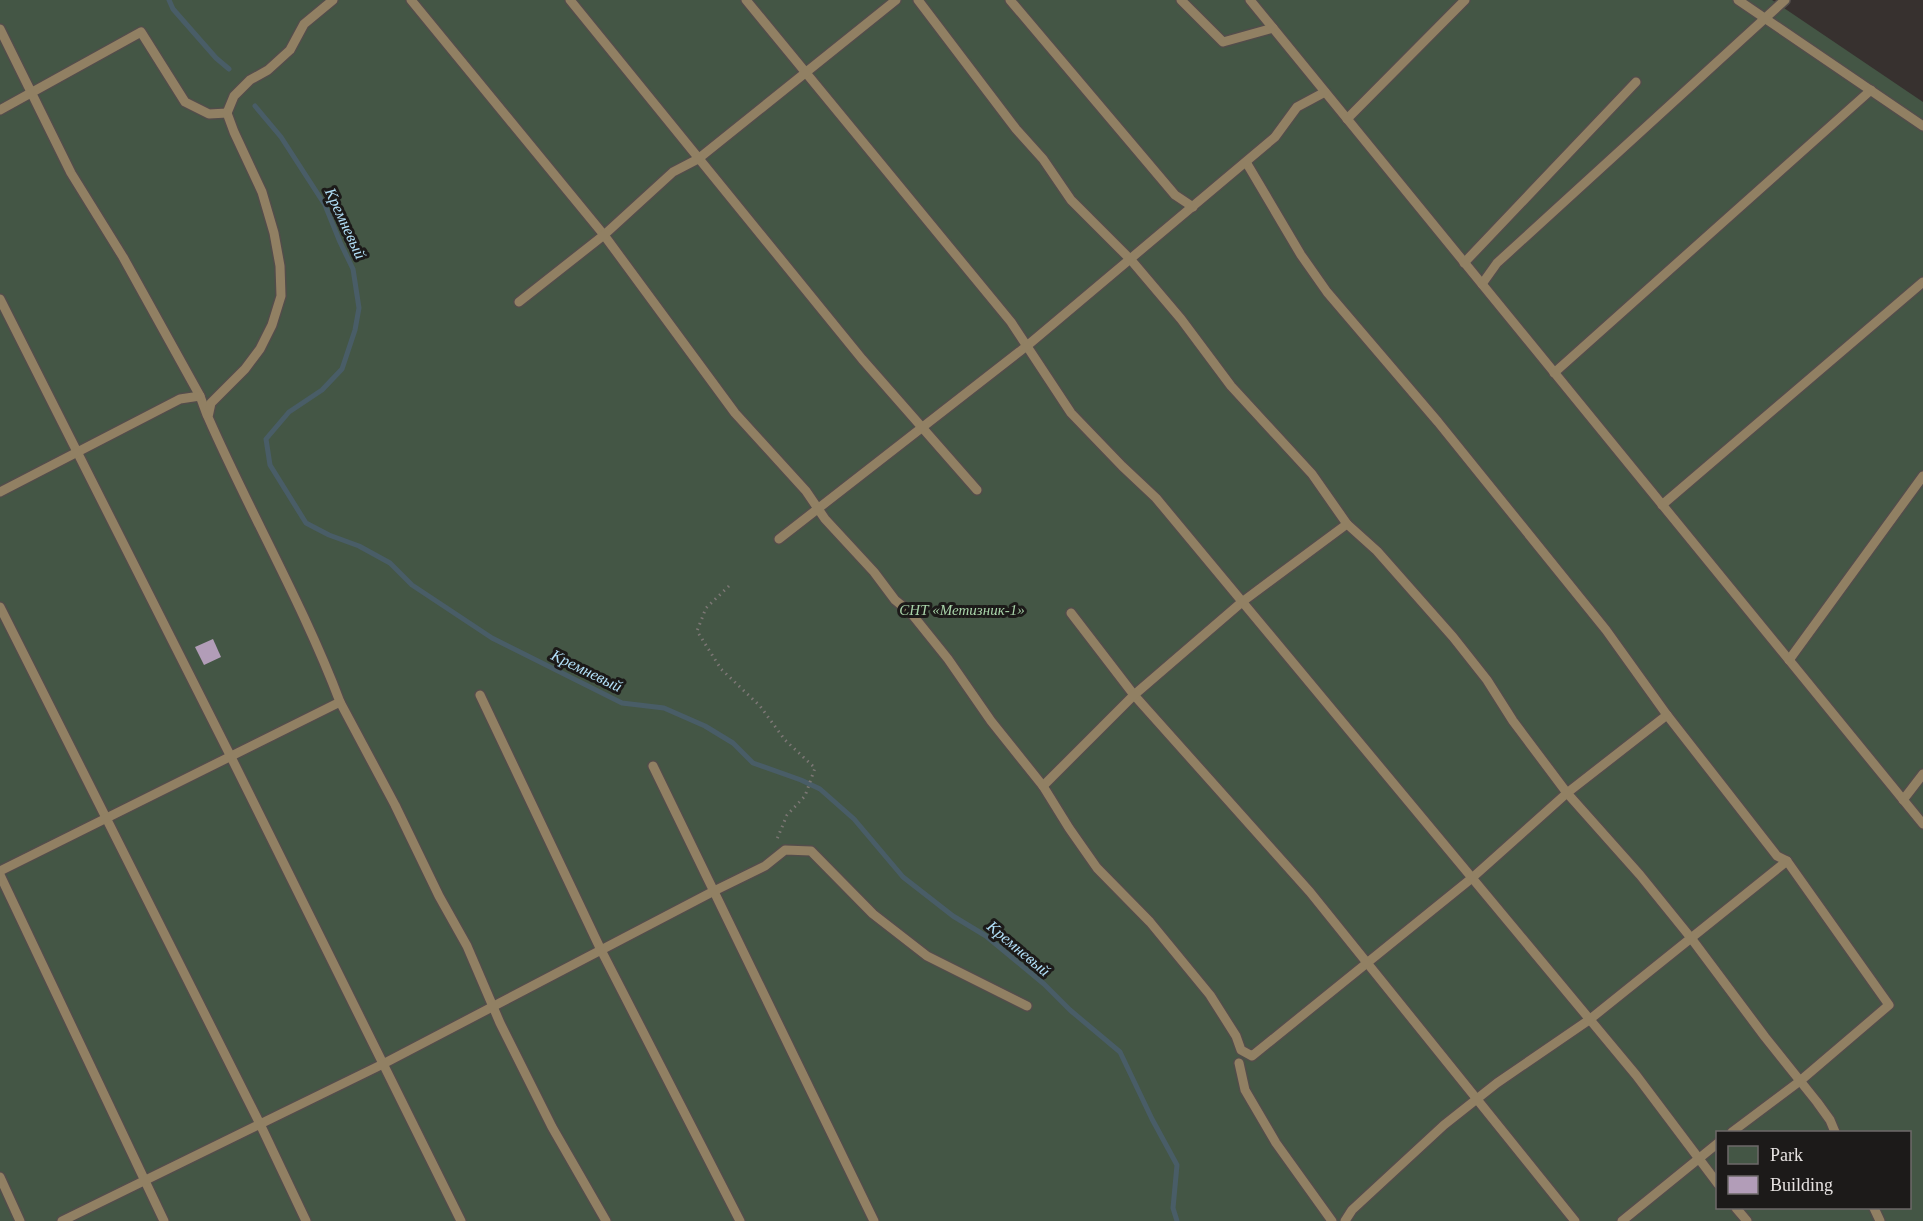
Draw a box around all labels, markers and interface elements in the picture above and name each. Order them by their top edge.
water label: Кремневый [320,184,369,262]
park label: СНТ «Метизник-1» [899,602,1025,618]
water label: Кремневый [547,646,625,696]
water label: Кремневый [983,917,1053,980]
legend [1716,1131,1911,1209]
text: Park [1770,1145,1803,1165]
text: Building [1770,1175,1833,1195]

